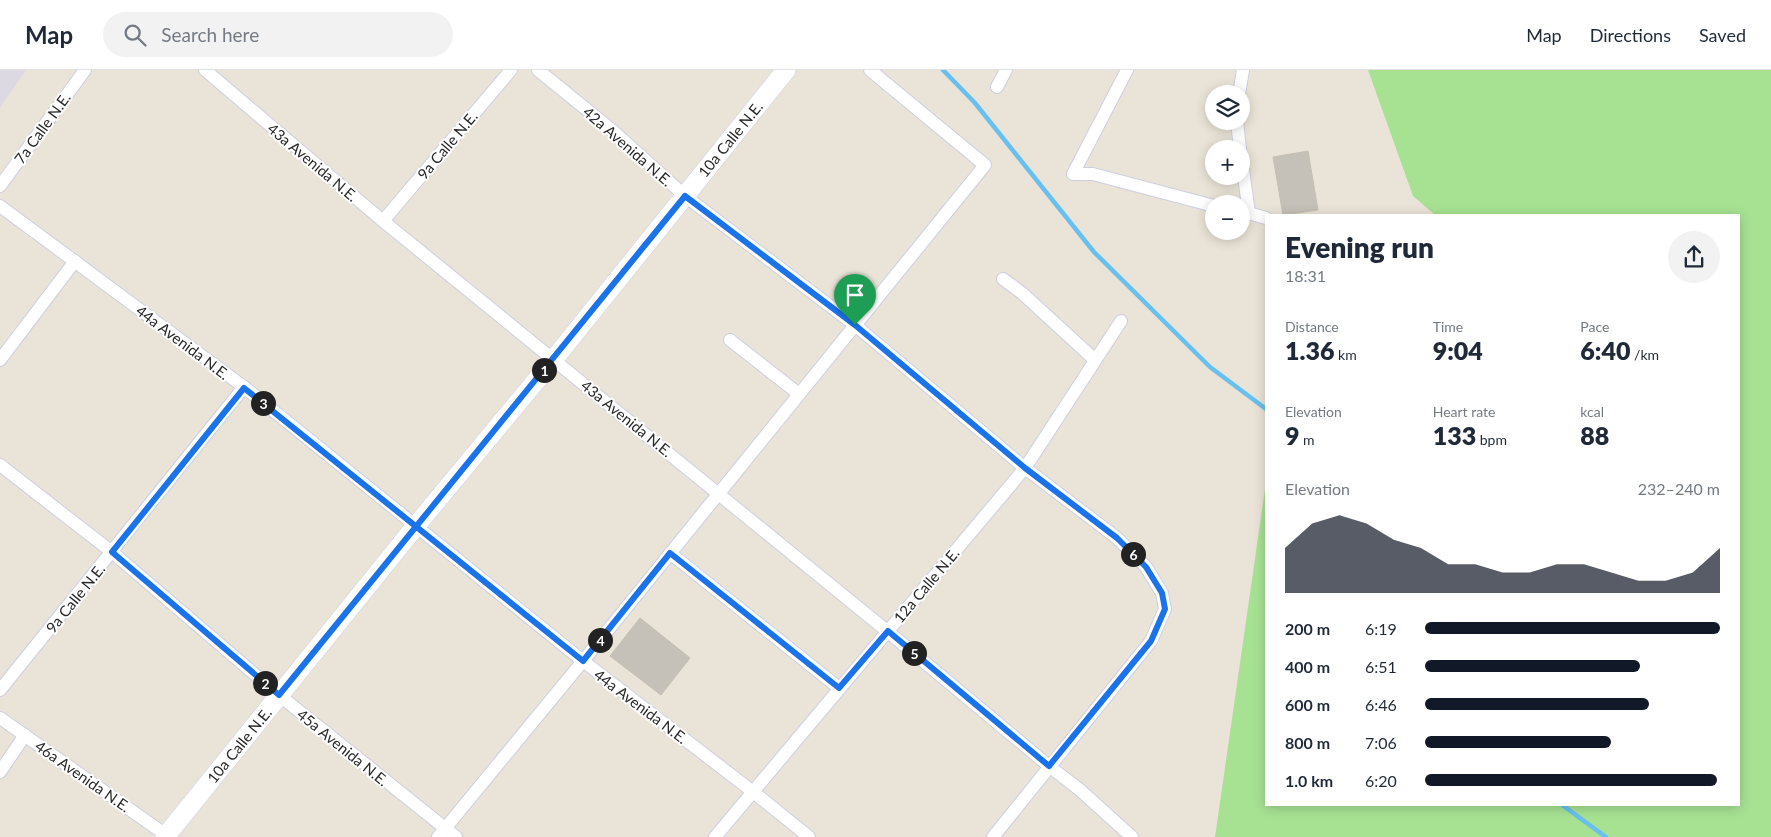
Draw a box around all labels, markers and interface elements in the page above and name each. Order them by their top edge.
search box [103,12,453,57]
text: Map [25,20,73,49]
icon: search [121,21,149,49]
text: Search here [161,23,259,46]
text: Map [1526,24,1562,46]
text: Directions [1590,24,1671,46]
text: Saved [1699,24,1746,46]
map controls [1205,85,1250,240]
button: layers [1205,85,1250,130]
street label: 7a Calle N.E. [10,89,74,167]
street label: 10a Calle N.E. [694,98,766,180]
street label: 42a Avenida N.E. [580,102,676,190]
street label: 9a Calle N.E. [413,107,481,183]
street label: 43a Avenida N.E. [264,119,362,205]
button: + [1205,140,1250,185]
button: − [1205,195,1250,240]
text: Evening run [1285,230,1434,264]
button: share [1668,231,1720,283]
text: 18:31 [1285,266,1326,285]
pin [834,274,876,325]
icon: arrive [841,281,869,309]
street label: 44a Avenida N.E. [133,301,233,383]
text: Distance [1285,318,1339,335]
text: Time [1433,318,1463,335]
text: Pace [1580,318,1609,335]
text: 1.36 [1285,335,1334,365]
text: 9:04 [1433,335,1483,365]
text: 6:40 [1580,335,1630,365]
text: km [1334,346,1357,363]
text: /km [1630,346,1659,363]
pin: 1 [532,358,556,382]
text: 1 [540,362,549,379]
street label: 43a Avenida N.E. [578,376,676,460]
pin: 3 [250,390,276,416]
text: 3 [259,395,268,412]
text: Elevation [1285,403,1342,420]
text: Heart rate [1433,403,1495,420]
text: kcal [1580,403,1604,420]
text: 9 [1285,420,1300,450]
text: 133 [1433,420,1476,450]
text: 88 [1580,420,1609,450]
text: m [1300,431,1315,448]
text: bpm [1476,431,1507,448]
text: Elevation [1285,479,1350,498]
text: 232–240 m [1638,479,1720,498]
pin: 6 [1120,542,1146,566]
street label: 12a Calle N.E. [889,544,963,626]
text: 6 [1129,546,1138,563]
street label: 9a Calle N.E. [42,560,108,636]
text: 200 m [1285,619,1330,638]
text: 6:19 [1365,619,1397,638]
pin: 4 [588,628,612,652]
text: 4 [596,632,605,649]
pin: 5 [902,640,926,666]
text: 5 [910,645,919,662]
text: 400 m [1285,657,1330,676]
text: 6:51 [1365,657,1397,676]
street label: 44a Avenida N.E. [591,665,691,747]
pin: 2 [252,670,278,696]
text: 2 [261,675,270,692]
text: 600 m [1285,695,1330,714]
text: 6:46 [1365,695,1397,714]
street label: 10a Calle N.E. [203,704,275,786]
street label: 45a Avenida N.E. [294,705,392,789]
text: 800 m [1285,733,1330,752]
text: 7:06 [1365,733,1397,752]
street label: 46a Avenida N.E. [32,736,134,816]
text: 1.0 km [1285,771,1333,790]
text: 6:20 [1365,771,1397,790]

